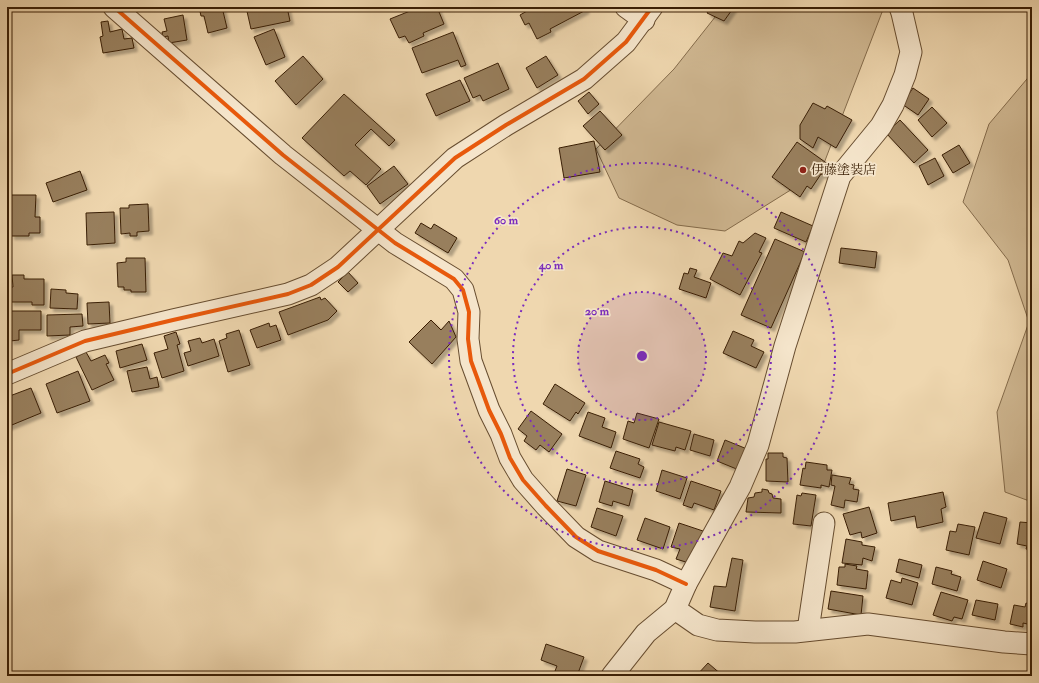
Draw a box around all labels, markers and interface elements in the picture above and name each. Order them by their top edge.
place label: 伊藤塗装店 [811,162,876,178]
marker: 伊藤塗装店 [798,165,808,175]
text: 60 m [494,213,519,228]
text: 40 m [538,258,564,273]
text: 20 m [585,304,610,319]
centre of rings [635,349,649,363]

